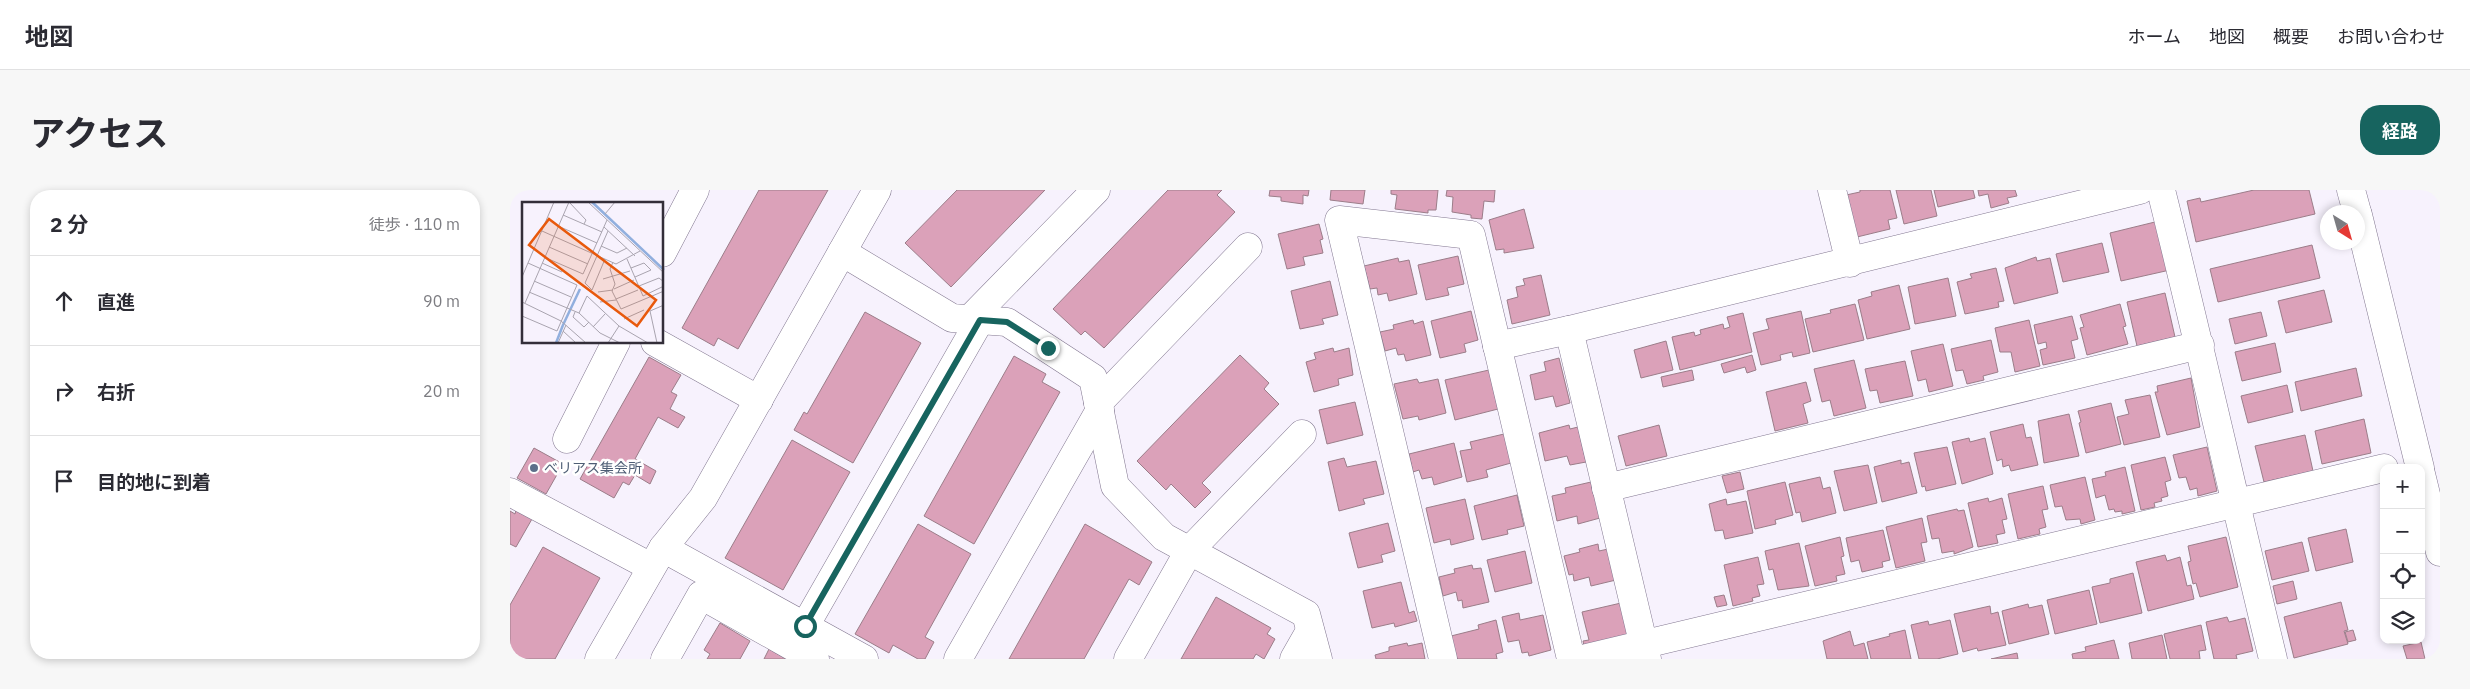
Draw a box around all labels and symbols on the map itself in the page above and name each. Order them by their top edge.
inset map [522,202,664,344]
north arrow [2320,205,2365,250]
route end [1037,337,1060,360]
place label: べリアス集会所 [544,459,642,477]
marker: べリアス集会所 [528,462,540,474]
route start [794,615,817,638]

